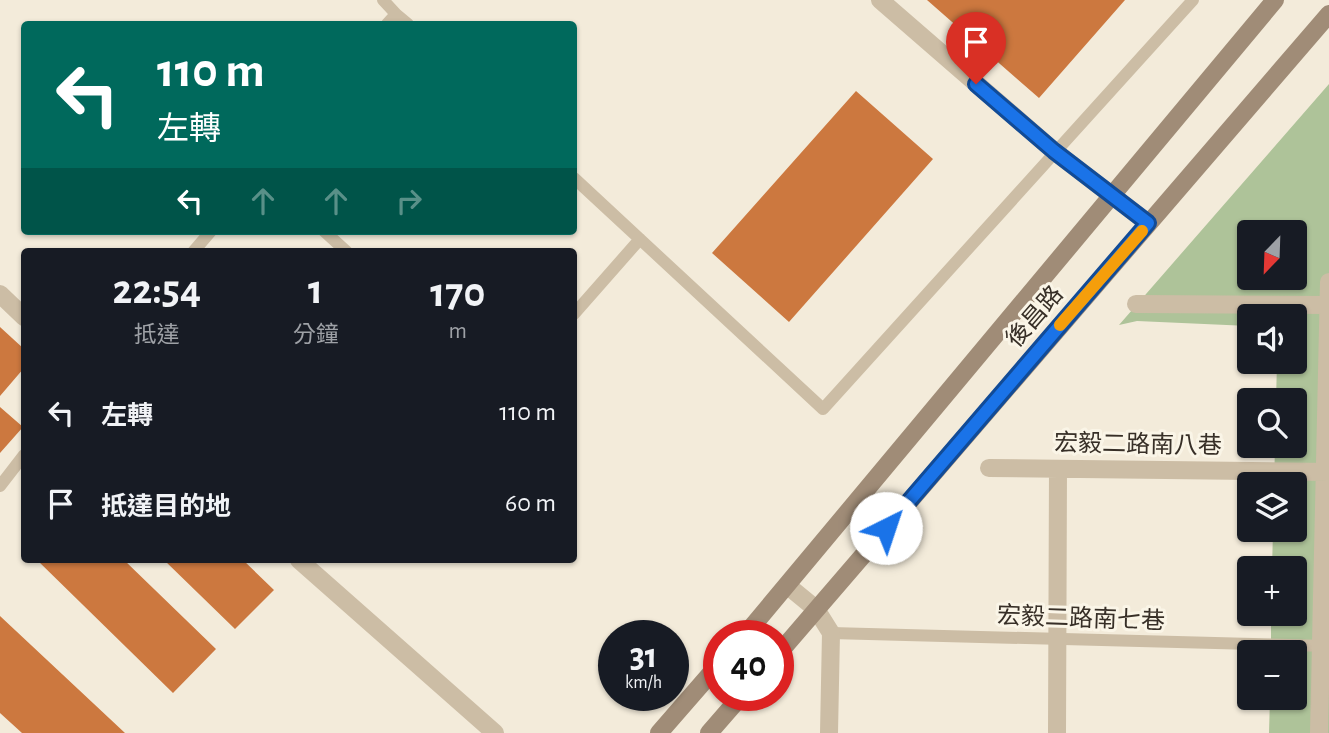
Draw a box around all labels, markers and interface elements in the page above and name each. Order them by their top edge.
pin [946,12.0,1006,84]
icon: arrive [957,23,995,61]
text: 110 m [157,47,265,96]
icon: left [42,49,133,140]
text: 左轉 [157,113,221,145]
icon: left [171,182,209,220]
icon: ahead [244,182,282,220]
icon: ahead [317,182,355,220]
icon: right [390,182,428,220]
north arrow [1237,220,1307,290]
map controls [1237,220,1307,710]
text: 22:54 [113,269,201,311]
text: 1 [308,269,323,311]
text: 170 [430,272,485,314]
street label: 後昌路 [1001,281,1068,352]
button: sound [1237,304,1307,374]
text: m [449,320,467,343]
text: 抵達 [134,324,180,347]
text: 分鐘 [293,324,339,347]
button: search [1237,388,1307,458]
icon: left [42,394,80,432]
text: 110 m [499,399,556,425]
text: 左轉 [101,403,153,429]
street label: 宏毅二路南八巷 [1054,430,1222,458]
button: layers [1237,472,1307,542]
icon: arrive [42,485,80,523]
text: 60 m [505,490,556,516]
position arrow [849,491,923,565]
text: 抵達目的地 [101,494,231,520]
button: + [1237,556,1307,626]
street label: 宏毅二路南七巷 [997,602,1165,634]
speed limit sign: 40 [703,620,794,711]
text: 31 [630,639,657,674]
button: − [1237,640,1307,710]
text: km/h [625,674,662,692]

